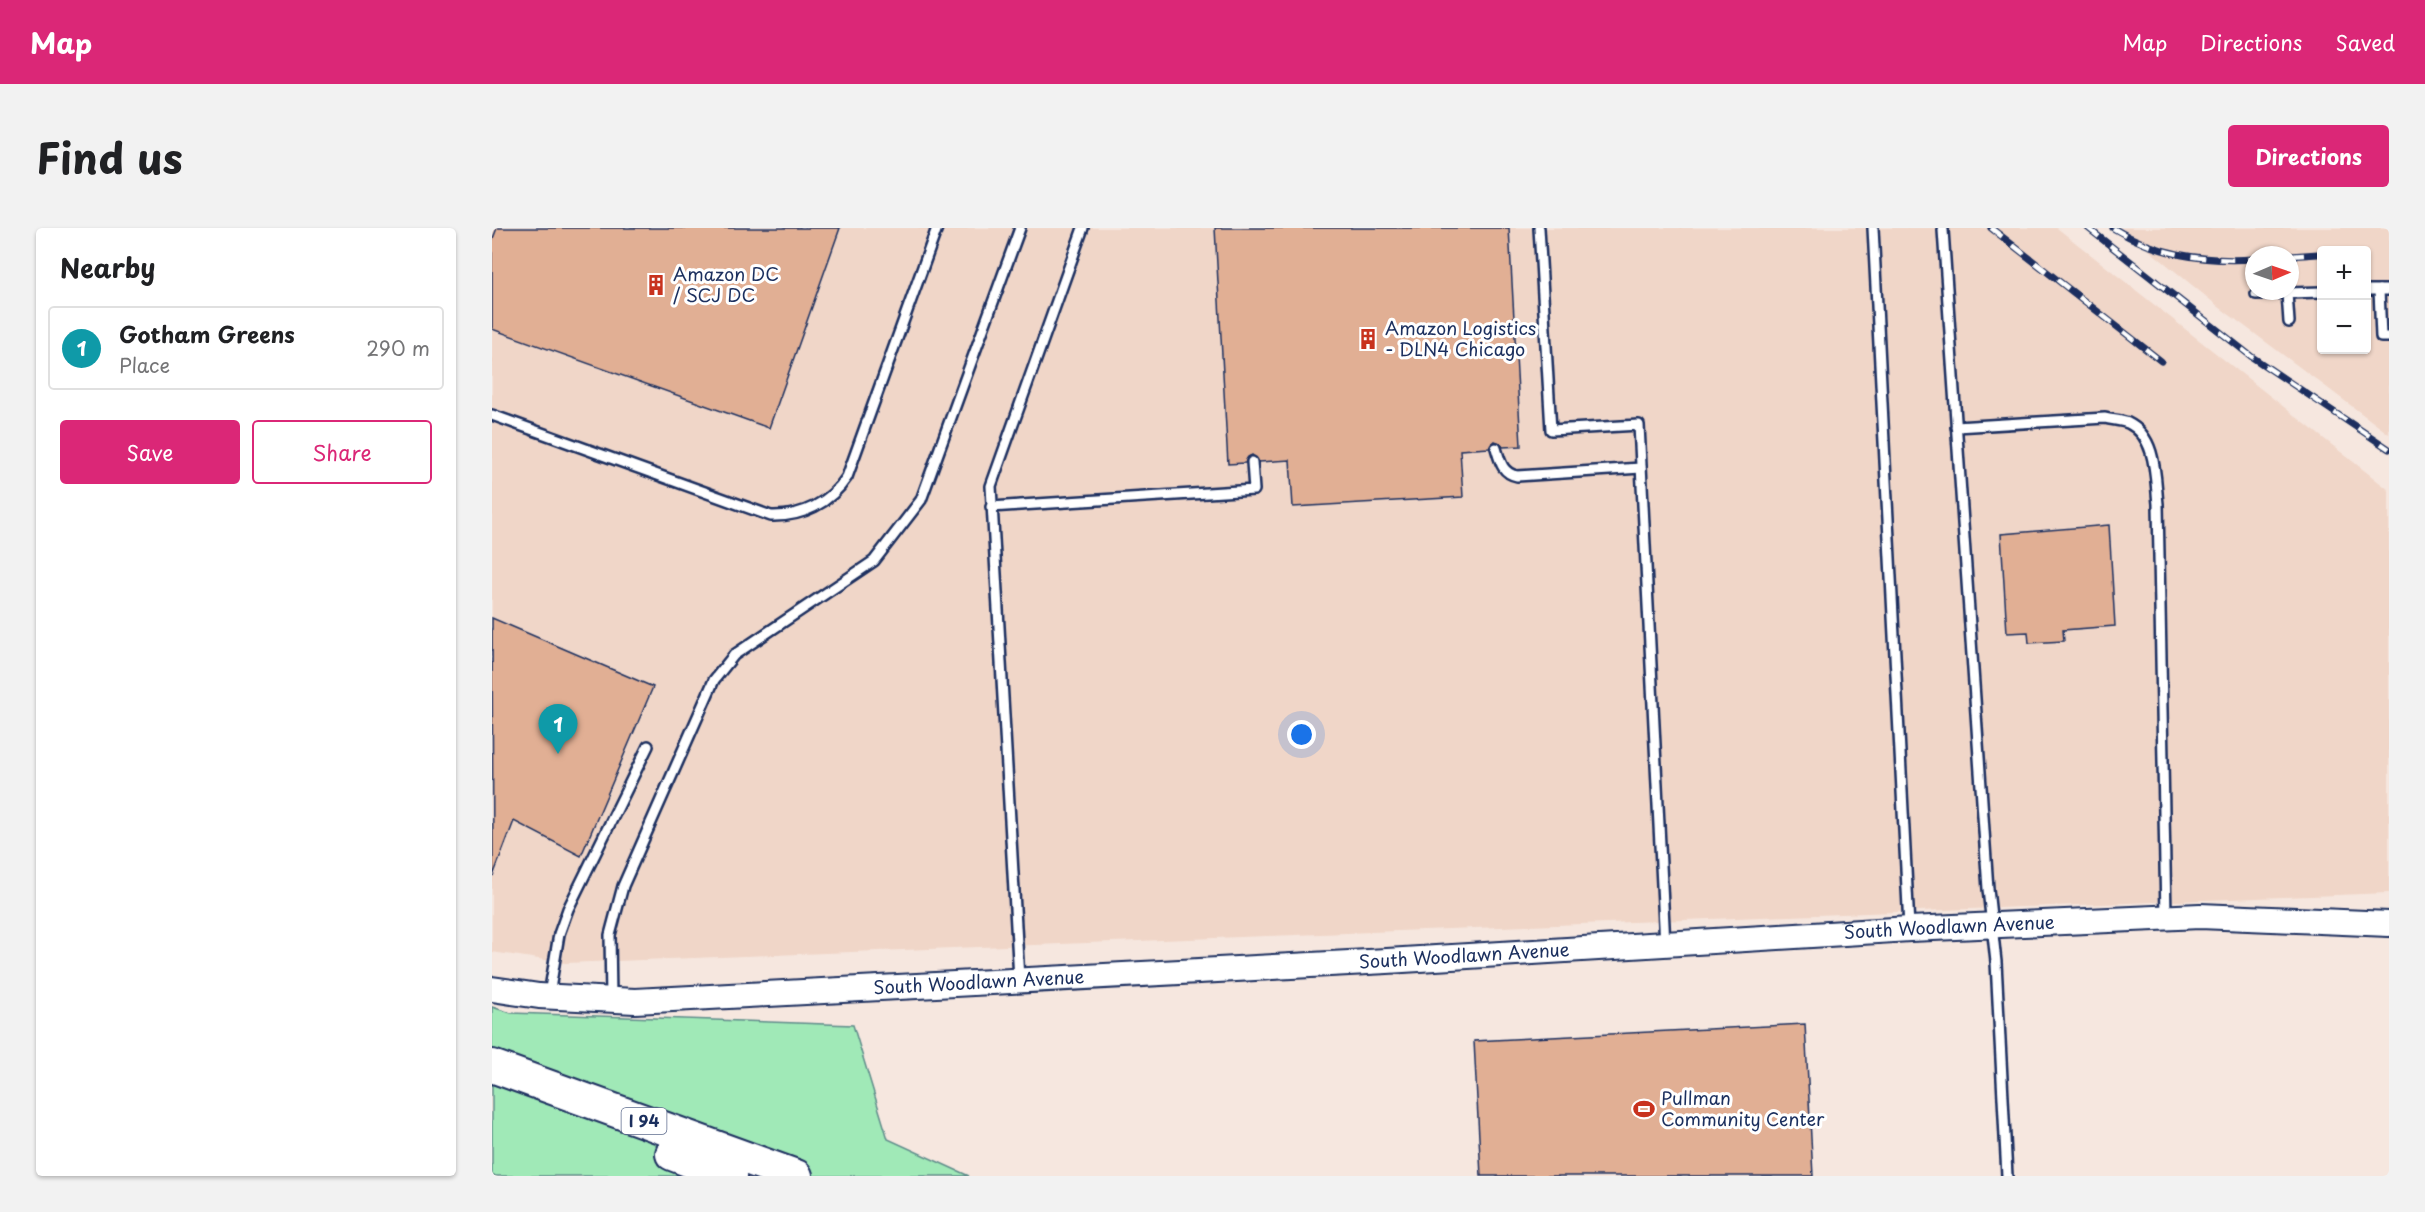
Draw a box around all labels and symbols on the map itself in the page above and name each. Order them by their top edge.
north arrow [2245,246,2299,300]
place label: Amazon DC / SCJ DC [673,260,779,308]
building icon: Amazon DC / SCJ DC [644,273,668,297]
place label: Amazon Logistics - DLN4 Chicago [1385,314,1536,362]
building icon: Amazon Logistics - DLN4 Chicago [1356,327,1380,351]
pin: 1 [538,704,578,754]
your location [1287,720,1316,749]
street label: South Woodlawn Avenue [1843,908,2055,945]
street label: South Woodlawn Avenue [1358,935,1570,974]
street label: South Woodlawn Avenue [873,962,1085,1000]
place label: Pullman Community Center [1661,1084,1825,1132]
sports icon: Pullman Community Center [1632,1097,1656,1121]
road number: I 94 [622,1108,666,1134]

